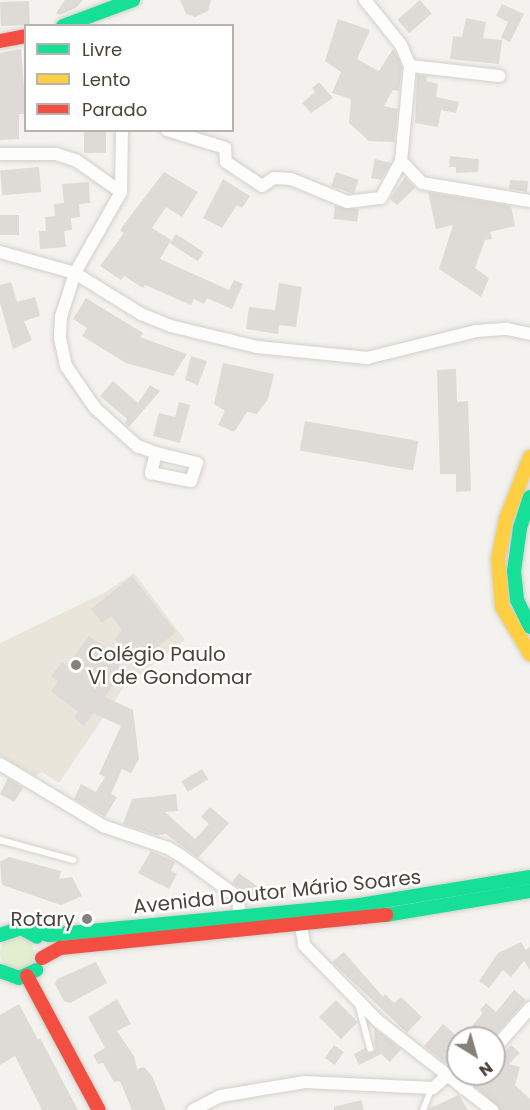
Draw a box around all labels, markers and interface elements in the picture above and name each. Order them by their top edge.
legend [24,24,234,132]
text: Livre [82,37,122,62]
text: Lento [82,67,131,92]
text: Parado [82,97,147,122]
place label: Colégio Paulo VI de Gondomar [88,642,252,689]
marker: Colégio Paulo VI de Gondomar [69,658,83,672]
street label: Avenida Doutor Mário Soares [132,865,422,919]
place label: Rotary [11,907,75,931]
marker: Rotary [80,912,94,926]
north arrow [446,1026,506,1086]
text: N [474,1056,498,1082]

